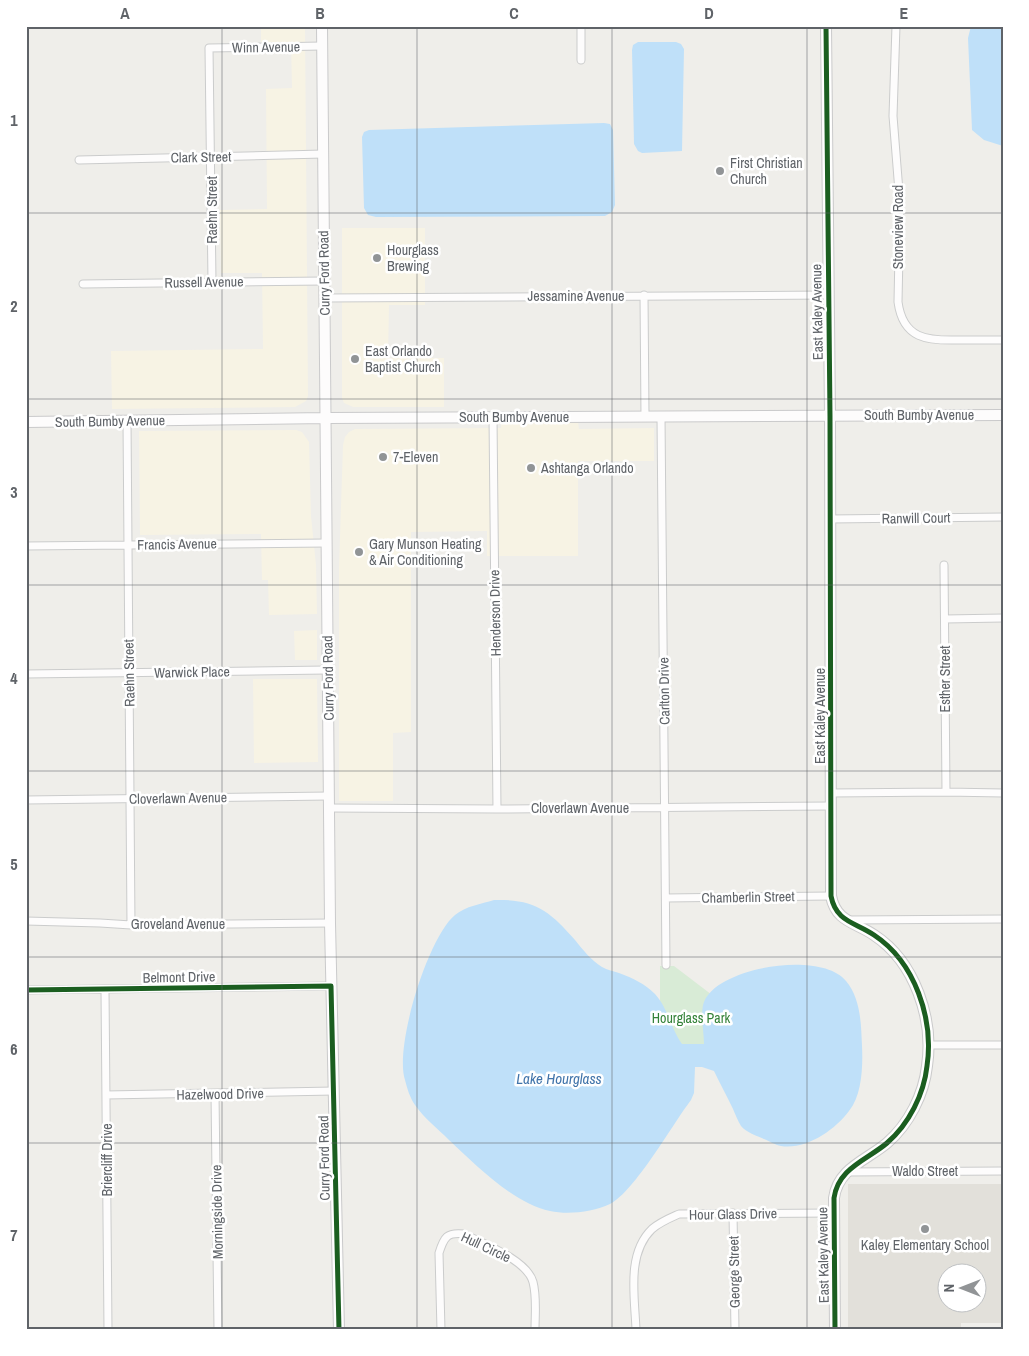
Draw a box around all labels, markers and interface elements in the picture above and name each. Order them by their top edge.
text: A [120,2,130,24]
text: B [315,2,325,24]
text: C [509,2,519,24]
text: D [704,2,714,24]
text: E [900,2,909,24]
street label: Winn Avenue [232,37,300,57]
text: 1 [10,109,18,131]
street label: Clark Street [171,147,231,167]
place label: First Christian Church [730,154,803,188]
marker: First Christian Church [714,165,726,177]
street label: Raehn Street [203,176,221,244]
street label: Stoneview Road [889,185,907,269]
street label: Curry Ford Road [314,230,334,316]
place label: Hourglass Brewing [387,241,439,275]
marker: Hourglass Brewing [371,252,383,264]
street label: East Kaley Avenue [807,264,827,360]
street label: Russell Avenue [164,272,244,292]
street label: Jessamine Avenue [528,287,624,305]
text: 2 [10,295,18,317]
place label: East Orlando Baptist Church [365,342,441,376]
marker: East Orlando Baptist Church [349,353,361,365]
street label: South Bumby Avenue [864,406,974,424]
street label: South Bumby Avenue [459,408,569,426]
street label: South Bumby Avenue [55,411,165,431]
place label: 7-Eleven [393,448,438,466]
marker: 7-Eleven [377,451,389,463]
place label: Ashtanga Orlando [540,459,634,477]
marker: Ashtanga Orlando [525,462,537,474]
text: 3 [10,481,18,503]
street label: Ranwill Court [881,508,951,528]
street label: Francis Avenue [137,534,217,554]
place label: Gary Munson Heating & Air Conditioning [369,535,482,569]
marker: Gary Munson Heating & Air Conditioning [353,546,365,558]
street label: Henderson Drive [485,569,505,657]
street label: Curry Ford Road [318,635,338,721]
street label: Raehn Street [119,639,139,707]
street label: Esther Street [936,645,954,713]
street label: Carlton Drive [654,657,674,725]
street label: Warwick Place [154,662,230,682]
text: 4 [10,667,18,689]
street label: East Kaley Avenue [811,668,829,764]
street label: Cloverlawn Avenue [129,788,227,808]
street label: Cloverlawn Avenue [531,799,629,817]
text: 5 [10,853,18,875]
street label: Chamberlin Street [701,887,795,907]
street label: Groveland Avenue [131,915,225,933]
street label: Belmont Drive [142,967,216,987]
park label: Hourglass Park [652,1009,730,1027]
text: 6 [10,1038,18,1060]
water label: Lake Hourglass [516,1068,602,1089]
street label: Hazelwood Drive [176,1084,264,1104]
street label: Curry Ford Road [314,1115,334,1201]
street label: Briercliff Drive [98,1123,116,1197]
street label: Waldo Street [892,1162,958,1180]
street label: Morningside Drive [207,1165,227,1259]
street label: Hour Glass Drive [689,1204,777,1224]
street label: East Kaley Avenue [813,1207,833,1303]
marker: Kaley Elementary School [919,1223,931,1235]
text: 7 [10,1224,18,1246]
street label: Hull Circle [458,1228,514,1266]
street label: George Street [724,1236,744,1308]
place label: Kaley Elementary School [861,1236,989,1254]
north arrow [936,1264,986,1314]
text: N [940,1284,958,1292]

